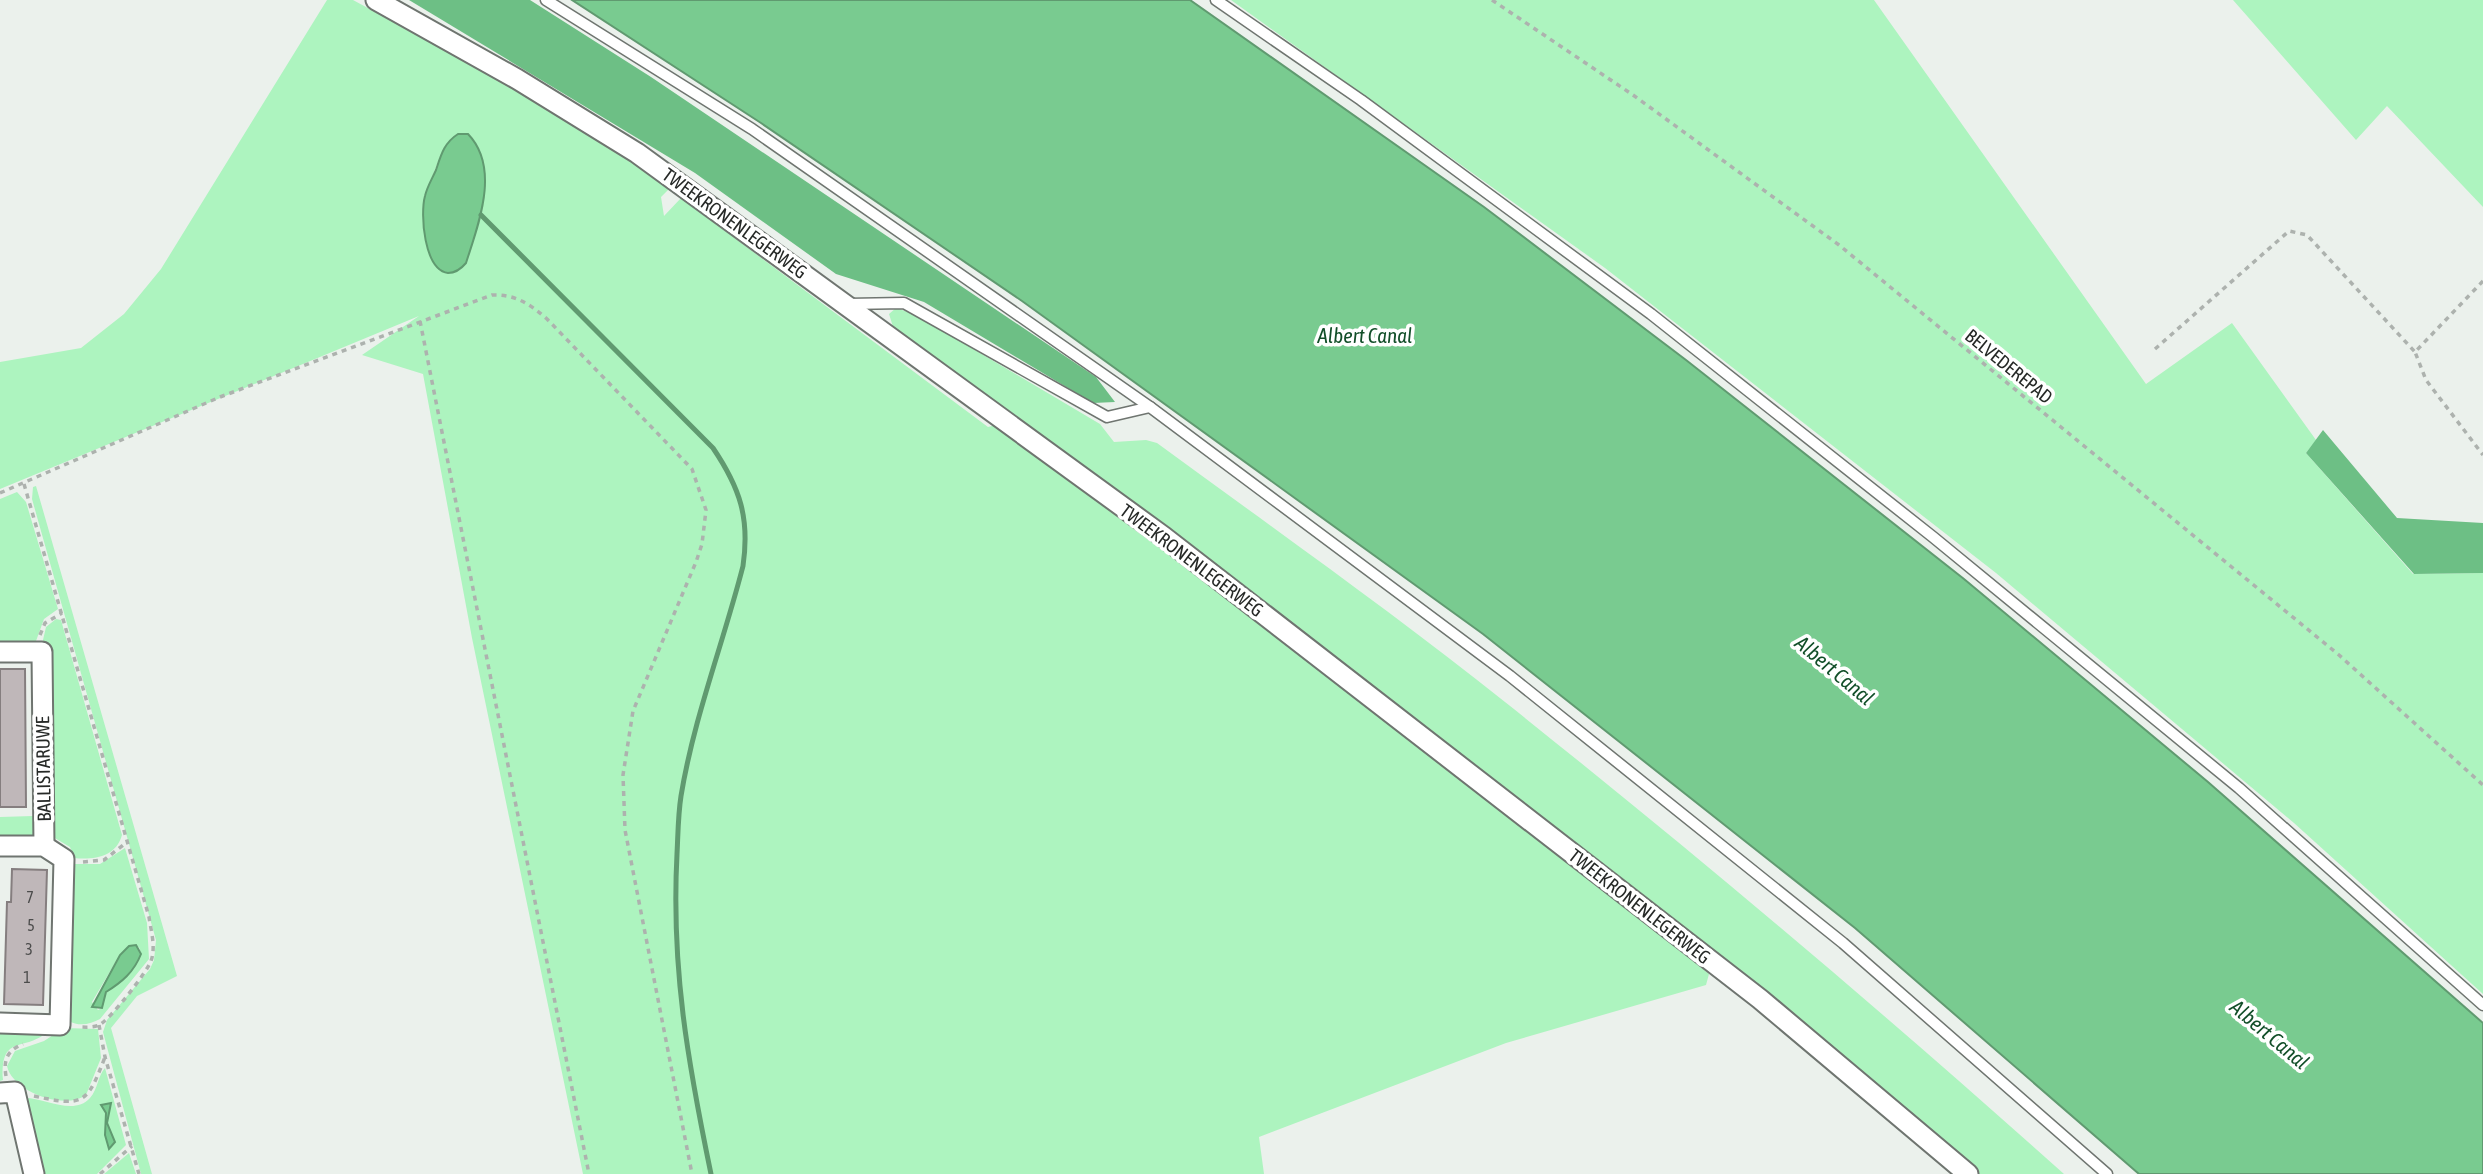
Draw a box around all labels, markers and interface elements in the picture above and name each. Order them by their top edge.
street label: TWEEKRONENLEGERWEG [658,163,812,283]
water label: Albert Canal [1317,323,1412,347]
street label: BELVEDEREPAD [1961,324,2057,408]
street label: TWEEKRONENLEGERWEG [1116,499,1268,621]
water label: Albert Canal [1790,630,1879,710]
street label: BALLISTARUWE [31,716,55,822]
street label: TWEEKRONENLEGERWEG [1565,844,1715,968]
house number: 7 [26,888,34,906]
house number: 5 [27,916,35,934]
house number: 3 [25,940,33,958]
house number: 1 [23,968,31,986]
water label: Albert Canal [2225,994,2314,1074]

